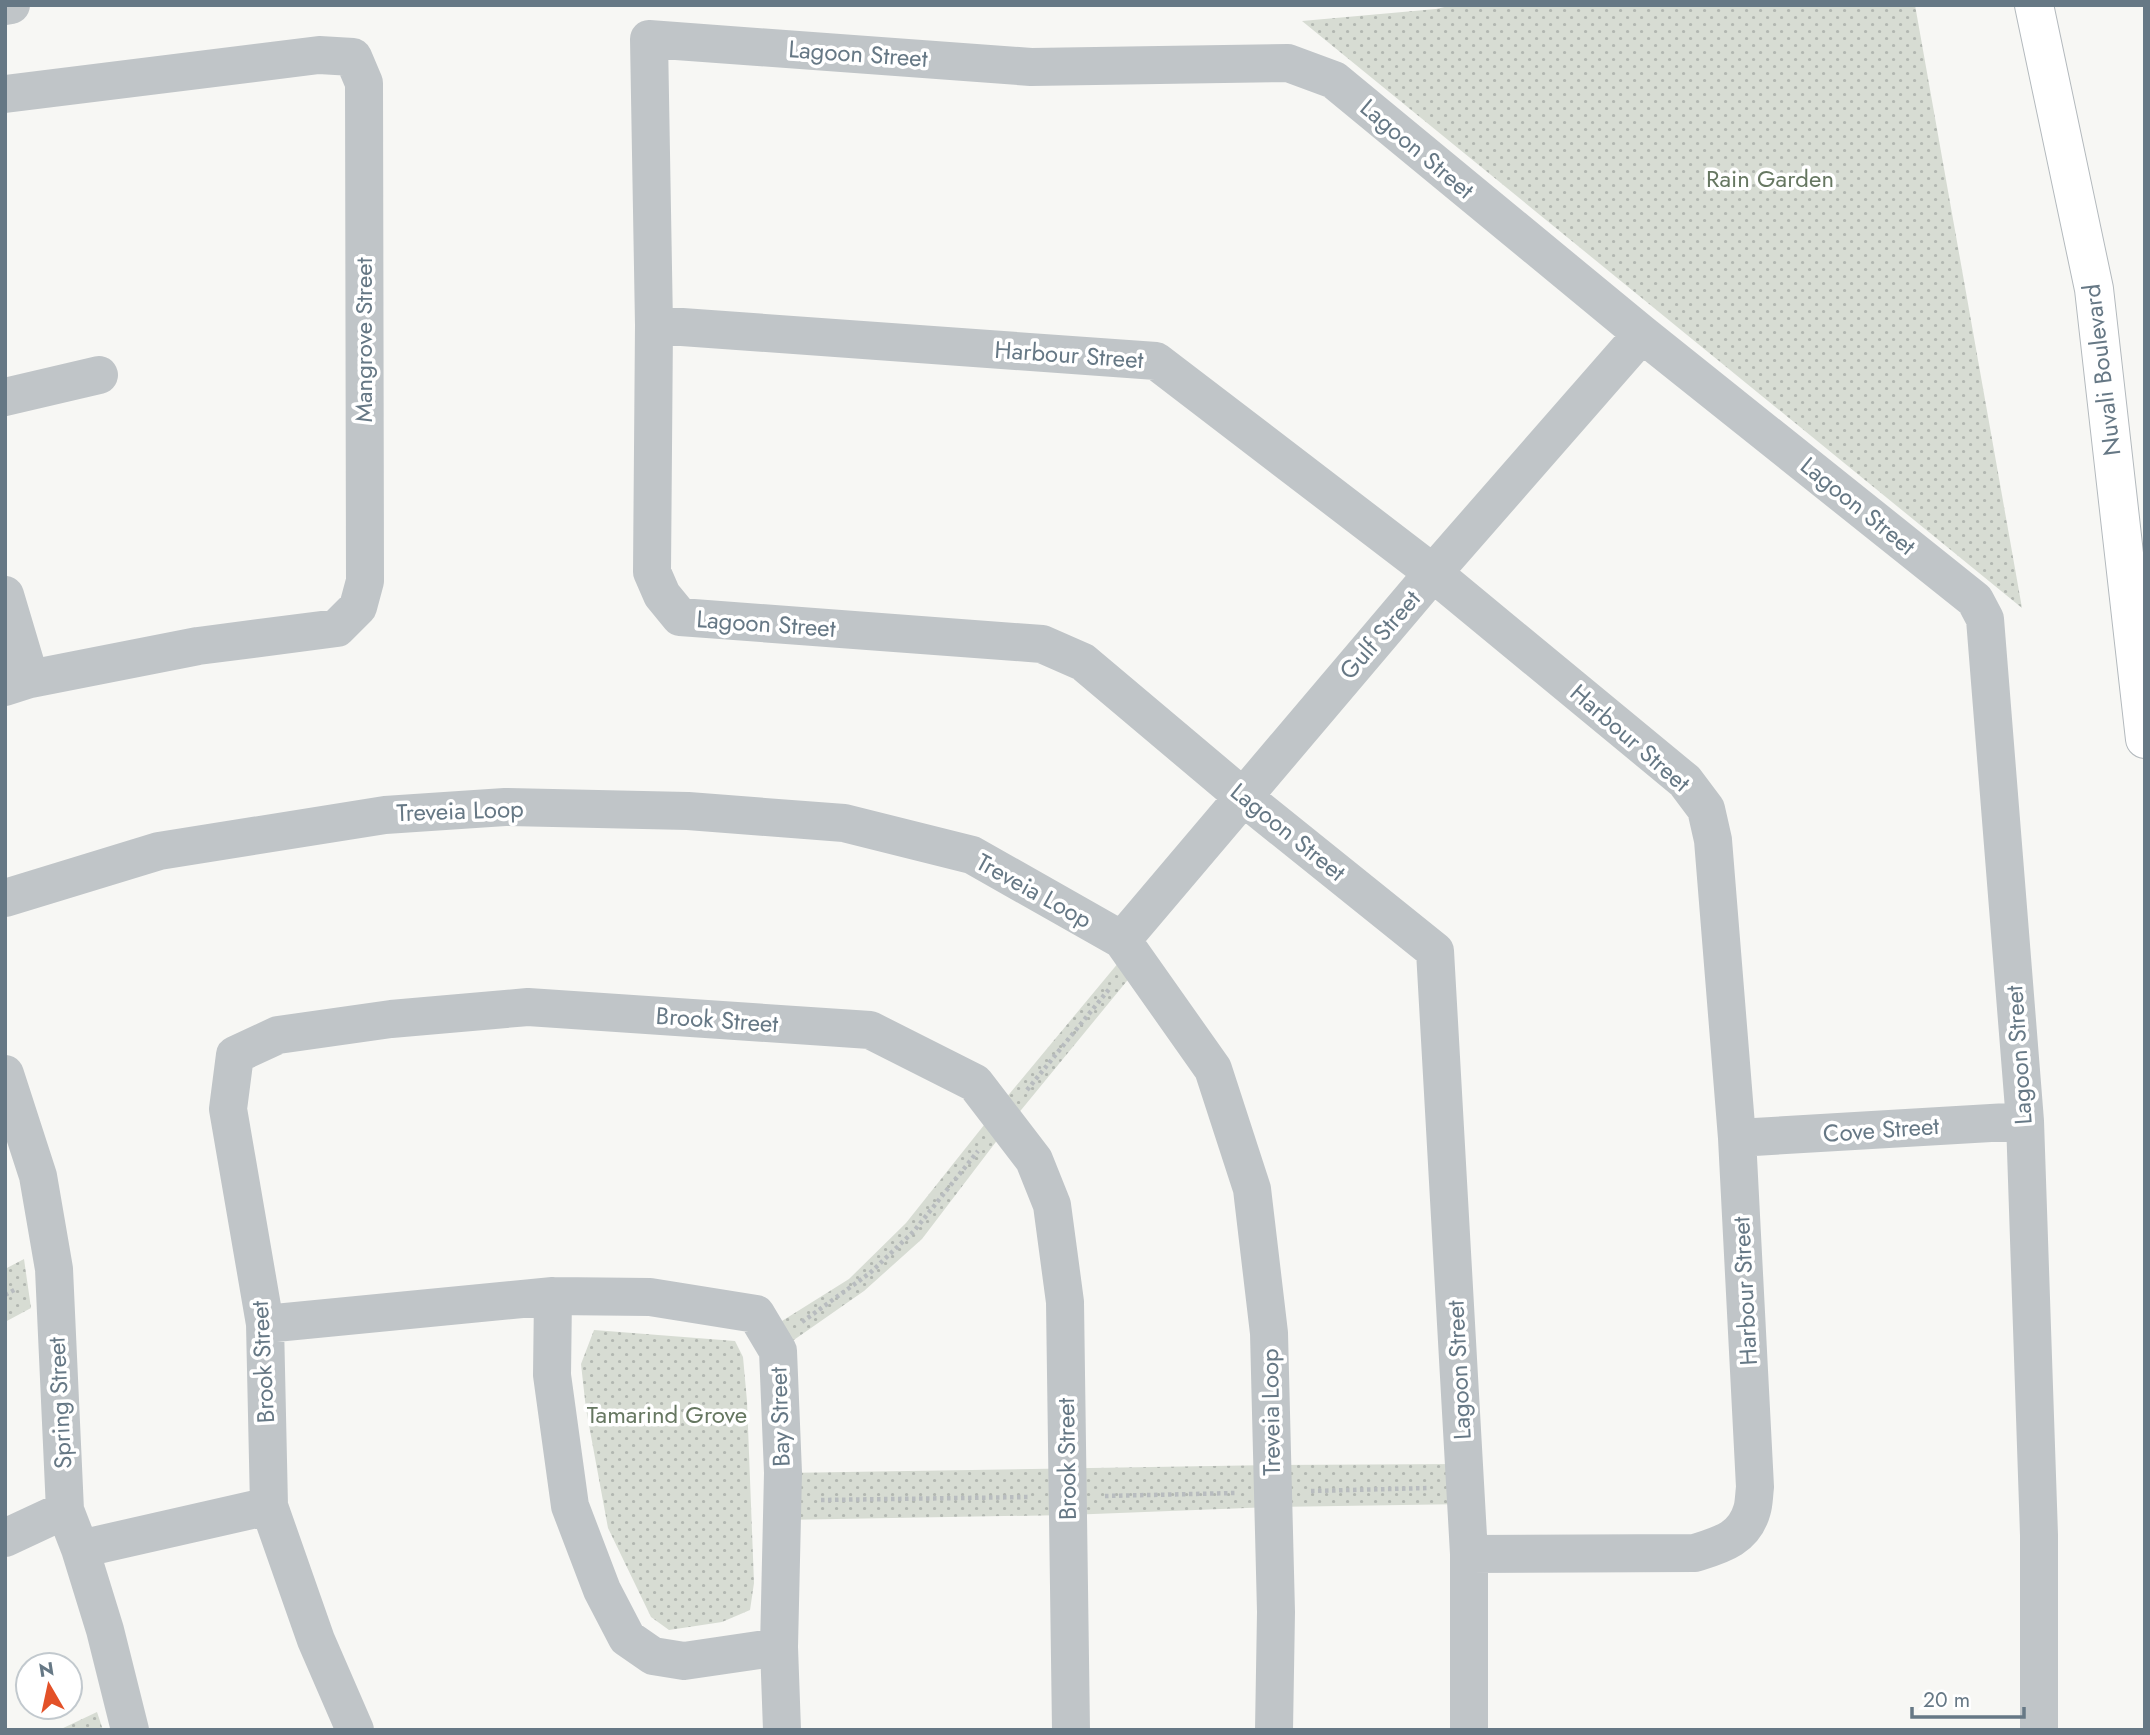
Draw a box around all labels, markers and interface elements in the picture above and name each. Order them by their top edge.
street label: Lagoon Street [787,31,929,76]
street label: Lagoon Street [1353,90,1482,207]
park label: Rain Garden [1706,161,1834,196]
street label: Mangrove Street [346,257,381,422]
street label: Nuvali Boulevard [2074,282,2129,458]
street label: Harbour Street [993,332,1145,377]
street label: Lagoon Street [1793,448,1924,563]
street label: Gulf Street [1331,582,1428,687]
street label: Lagoon Street [695,601,837,646]
street label: Harbour Street [1563,676,1698,800]
street label: Lagoon Street [1223,774,1354,889]
street label: Treveia Loop [396,791,524,830]
street label: Treveia Loop [970,844,1098,937]
street label: Lagoon Street [1996,984,2041,1126]
street label: Brook Street [655,998,780,1041]
street label: Cove Street [1822,1108,1940,1151]
street label: Harbour Street [1723,1215,1766,1366]
street label: Lagoon Street [1437,1299,1480,1440]
street label: Brook Street [242,1300,283,1424]
street label: Spring Street [39,1336,80,1470]
street label: Treveia Loop [1252,1348,1289,1476]
street label: Bay Street [760,1366,799,1468]
park label: Tamarind Grove [587,1397,747,1432]
street label: Brook Street [1048,1397,1085,1521]
north arrow [14,1651,84,1721]
text: N [37,1655,56,1684]
scale bar [1912,1676,2024,1720]
text: 20 m [1923,1685,1970,1715]

